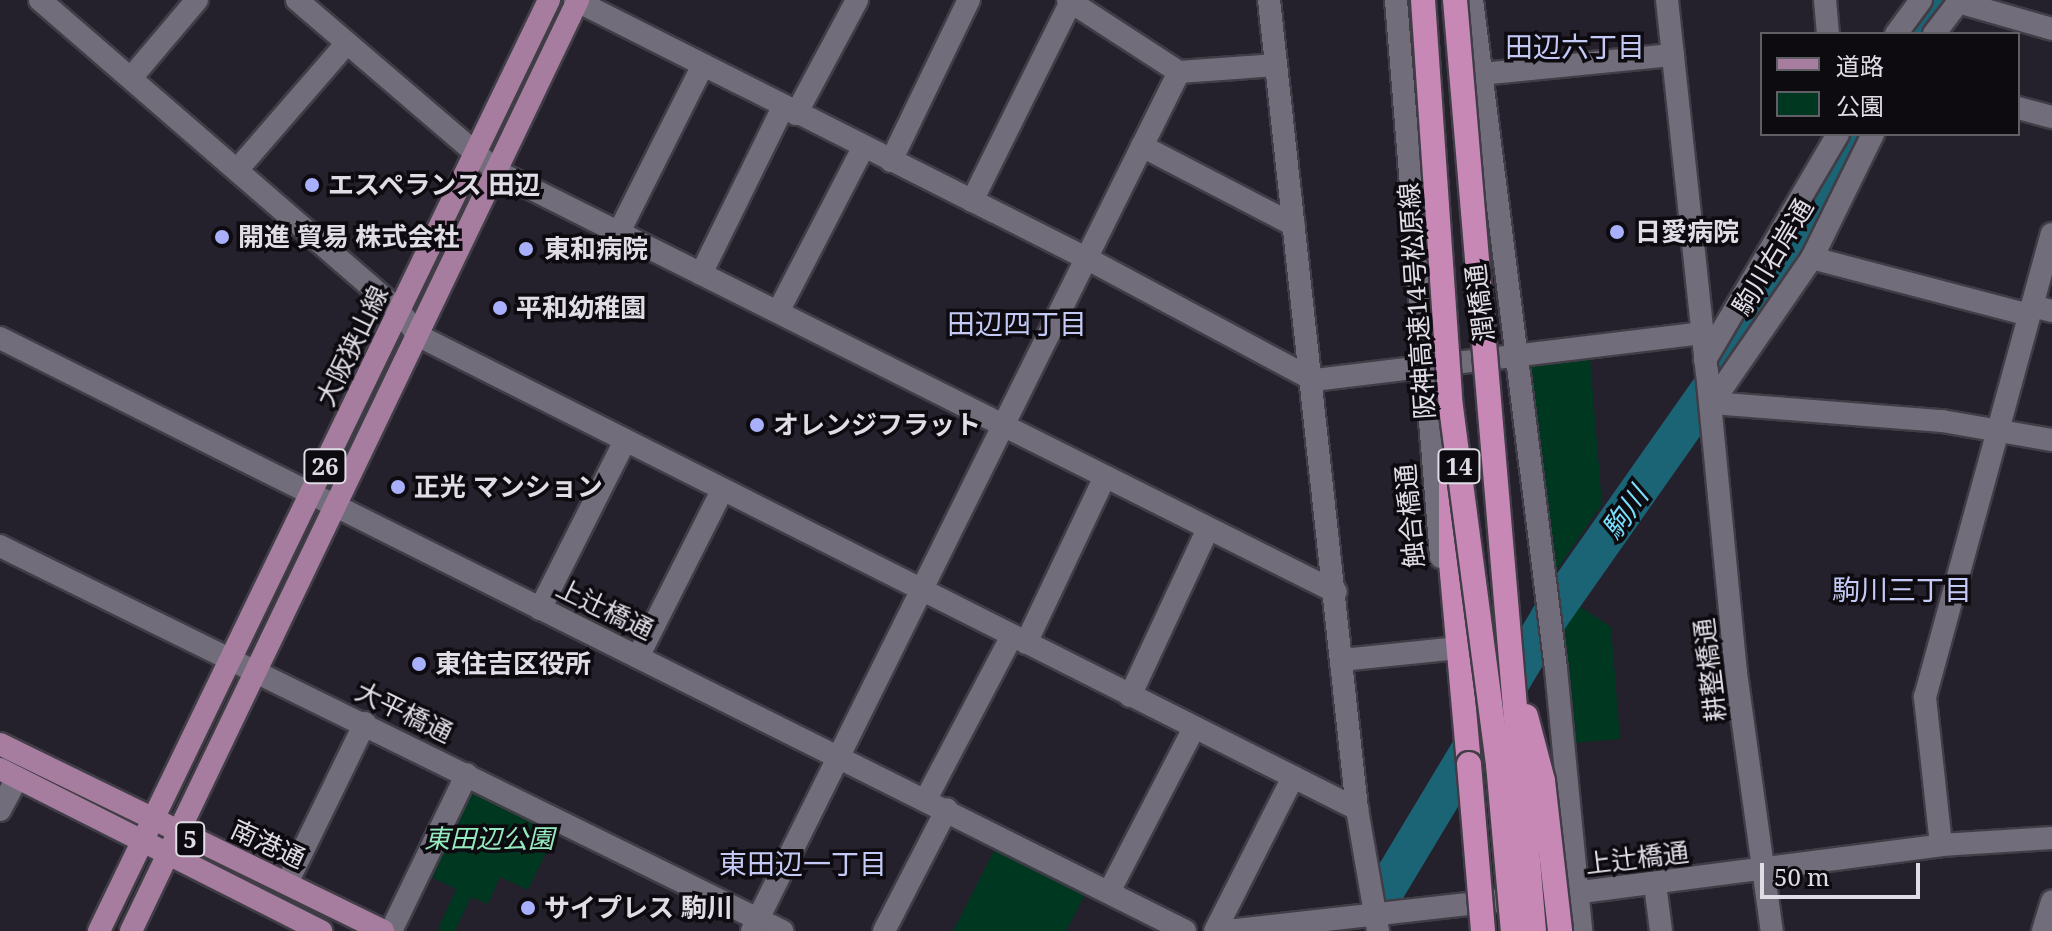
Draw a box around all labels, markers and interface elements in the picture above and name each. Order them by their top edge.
district label: 田辺六丁目 [1505,29,1645,63]
legend [1760,32,2020,136]
text: 道路 [1836,49,1884,82]
text: 公園 [1836,89,1884,122]
place label: エスペランス 田辺 [328,169,543,201]
marker: エスペランス 田辺 [303,176,321,194]
street label: 阪神高速14号松原線 [1393,182,1441,420]
street label: 駒川右岸通 [1726,193,1820,321]
place label: 日愛病院 [1635,216,1739,248]
place label: 開進 貿易 株式会社 [238,221,460,253]
marker: 日愛病院 [1606,221,1628,243]
marker: 開進 貿易 株式会社 [213,228,231,246]
place label: 東和病院 [544,233,648,265]
marker: 東和病院 [515,238,537,260]
street label: 潤橋通 [1460,262,1500,344]
street label: 大阪狭山線 [309,281,395,411]
place label: 平和幼稚園 [516,292,646,324]
marker: 平和幼稚園 [491,299,509,317]
district label: 田辺四丁目 [947,306,1087,340]
place label: オレンジフラット [773,409,981,441]
marker: オレンジフラット [748,416,766,434]
road number: 26 [303,446,347,486]
road number: 14 [1437,446,1481,486]
street label: 触合橋通 [1390,463,1430,569]
place label: 正光 マンション [414,471,603,503]
marker: 正光 マンション [389,478,407,496]
water label: 駒川 [1594,479,1654,545]
street label: 上辻橋通 [551,572,659,646]
district label: 駒川三丁目 [1832,572,1972,606]
street label: 耕整橋通 [1688,616,1732,724]
place label: 東住吉区役所 [435,648,591,680]
marker: 東住吉区役所 [410,655,428,673]
street label: 大平橋通 [350,675,458,749]
street label: 南港通 [226,813,310,875]
road number: 5 [174,819,206,859]
park label: 東田辺公園 [424,823,554,855]
street label: 上辻橋通 [1583,836,1691,880]
district label: 東田辺一丁目 [719,846,887,880]
scale bar [1764,847,1924,897]
text: 50 m [1774,860,1830,893]
place label: サイプレス 駒川 [544,892,733,924]
marker: サイプレス 駒川 [519,899,537,917]

